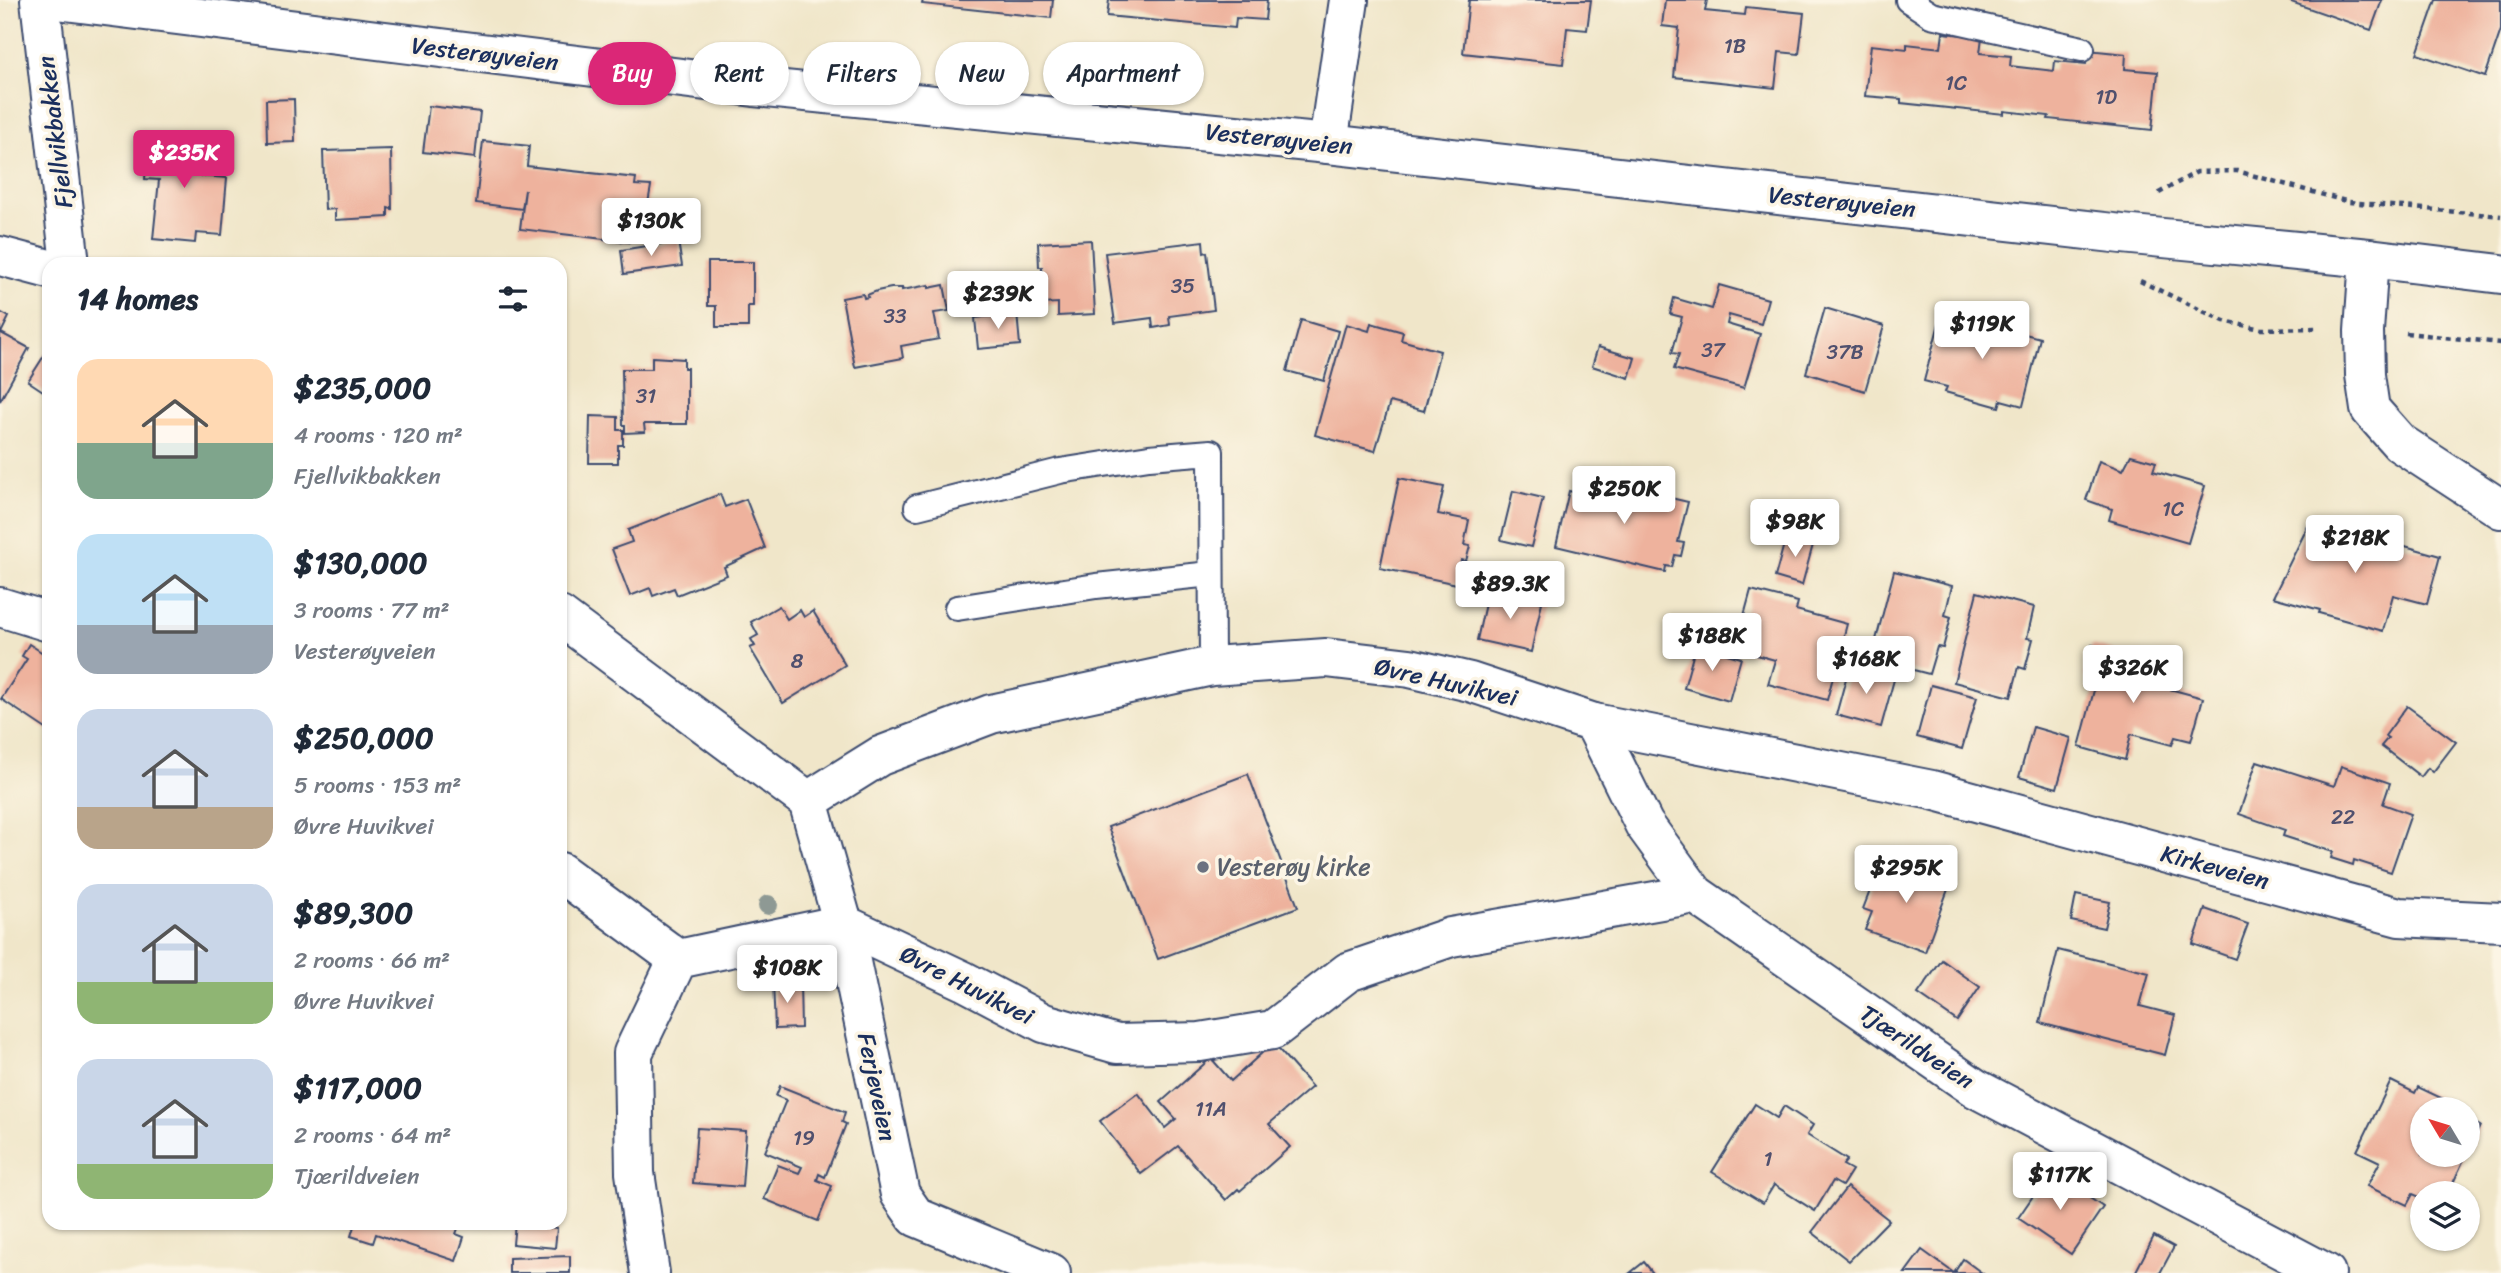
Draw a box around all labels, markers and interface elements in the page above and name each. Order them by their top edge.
street label: Vesterøyveien [409,24,561,84]
house number: 1B [1724,27,1746,65]
chip: Buy [588,42,676,105]
chip: Rent [690,42,789,105]
chip: Filters [803,42,921,105]
chip: New [935,42,1029,105]
chip: Apartment [1043,42,1204,105]
street label: Fjellvikbakken [25,53,85,211]
house number: 1C [1945,64,1967,102]
house number: 1D [2095,78,2117,116]
street label: Vesterøyveien [1203,110,1355,168]
pin: $235K [135,130,233,190]
text: $235K [149,132,219,173]
street label: Vesterøyveien [1766,173,1918,231]
pin: $130K [602,198,700,258]
text: $130K [618,200,684,241]
house number: 35 [1171,267,1195,305]
text: 14 homes [77,272,198,326]
pin: $239K [949,272,1047,331]
text: $239K [963,273,1033,314]
icon: filters [494,280,532,318]
house number: 33 [883,297,907,335]
pin: $119K [1933,302,2031,361]
text: $119K [1950,303,2014,344]
house number: 37 [1701,331,1727,369]
house number: 37B [1827,333,1863,371]
text: $235,000 [294,361,431,415]
house number: 31 [636,377,656,415]
icon: home [133,387,217,471]
text: 4 rooms · 120 m² [294,415,463,456]
text: Fjellvikbakken [294,456,441,497]
pin: $250K [1575,466,1673,526]
text: $250K [1588,468,1660,509]
house number: 1C [2162,490,2184,528]
pin: $98K [1754,500,1836,559]
text: $98K [1766,501,1824,542]
pin: $218K [2306,516,2404,575]
text: $218K [2322,517,2388,558]
text: $130,000 [294,536,427,590]
icon: home [133,562,217,646]
pin: $89.3K [1453,562,1567,621]
text: $89.3K [1471,563,1549,604]
text: 3 rooms · 77 m² [294,590,450,631]
pin: $188K [1663,614,1761,673]
text: $188K [1678,615,1746,656]
text: Vesterøyveien [294,631,436,672]
pin: $168K [1817,636,1915,696]
text: $168K [1833,638,1899,679]
house number: 8 [791,642,804,680]
street label: Øvre Huvikvei [1370,645,1523,719]
pin: $326K [2084,646,2182,705]
text: $326K [2099,647,2167,688]
text: $250,000 [294,711,434,765]
icon: home [133,737,217,821]
text: 5 rooms · 153 m² [294,765,461,806]
house number: 22 [2331,798,2355,836]
text: Øvre Huvikvei [294,806,434,847]
street label: Kirkeveien [2156,832,2274,902]
place label: Vesterøy kirke [1217,846,1371,888]
pin: $295K [1857,846,1955,905]
text: $295K [1871,847,1941,888]
marker: Vesterøy kirke [1195,859,1211,875]
text: $89,300 [294,886,413,940]
icon: home [133,912,217,996]
street label: Øvre Huvikvei [893,933,1043,1037]
text: 2 rooms · 66 m² [294,940,450,981]
pin: $108K [738,946,836,1005]
text: $108K [753,947,821,988]
text: Øvre Huvikvei [294,981,434,1022]
street label: Tjærildveien [1851,993,1983,1101]
street label: Ferjeveien [845,1029,909,1145]
text: $117,000 [294,1061,422,1115]
icon: home [133,1087,217,1171]
house number: 11A [1195,1090,1227,1128]
north arrow [2410,1097,2480,1167]
map controls [2410,1097,2480,1251]
text: 2 rooms · 64 m² [294,1115,451,1156]
house number: 19 [793,1119,815,1157]
house number: 1 [1763,1140,1773,1178]
pin: $117K [2011,1152,2109,1212]
text: $117K [2029,1154,2091,1195]
text: Tjærildveien [294,1156,420,1197]
button: layers [2410,1181,2480,1251]

